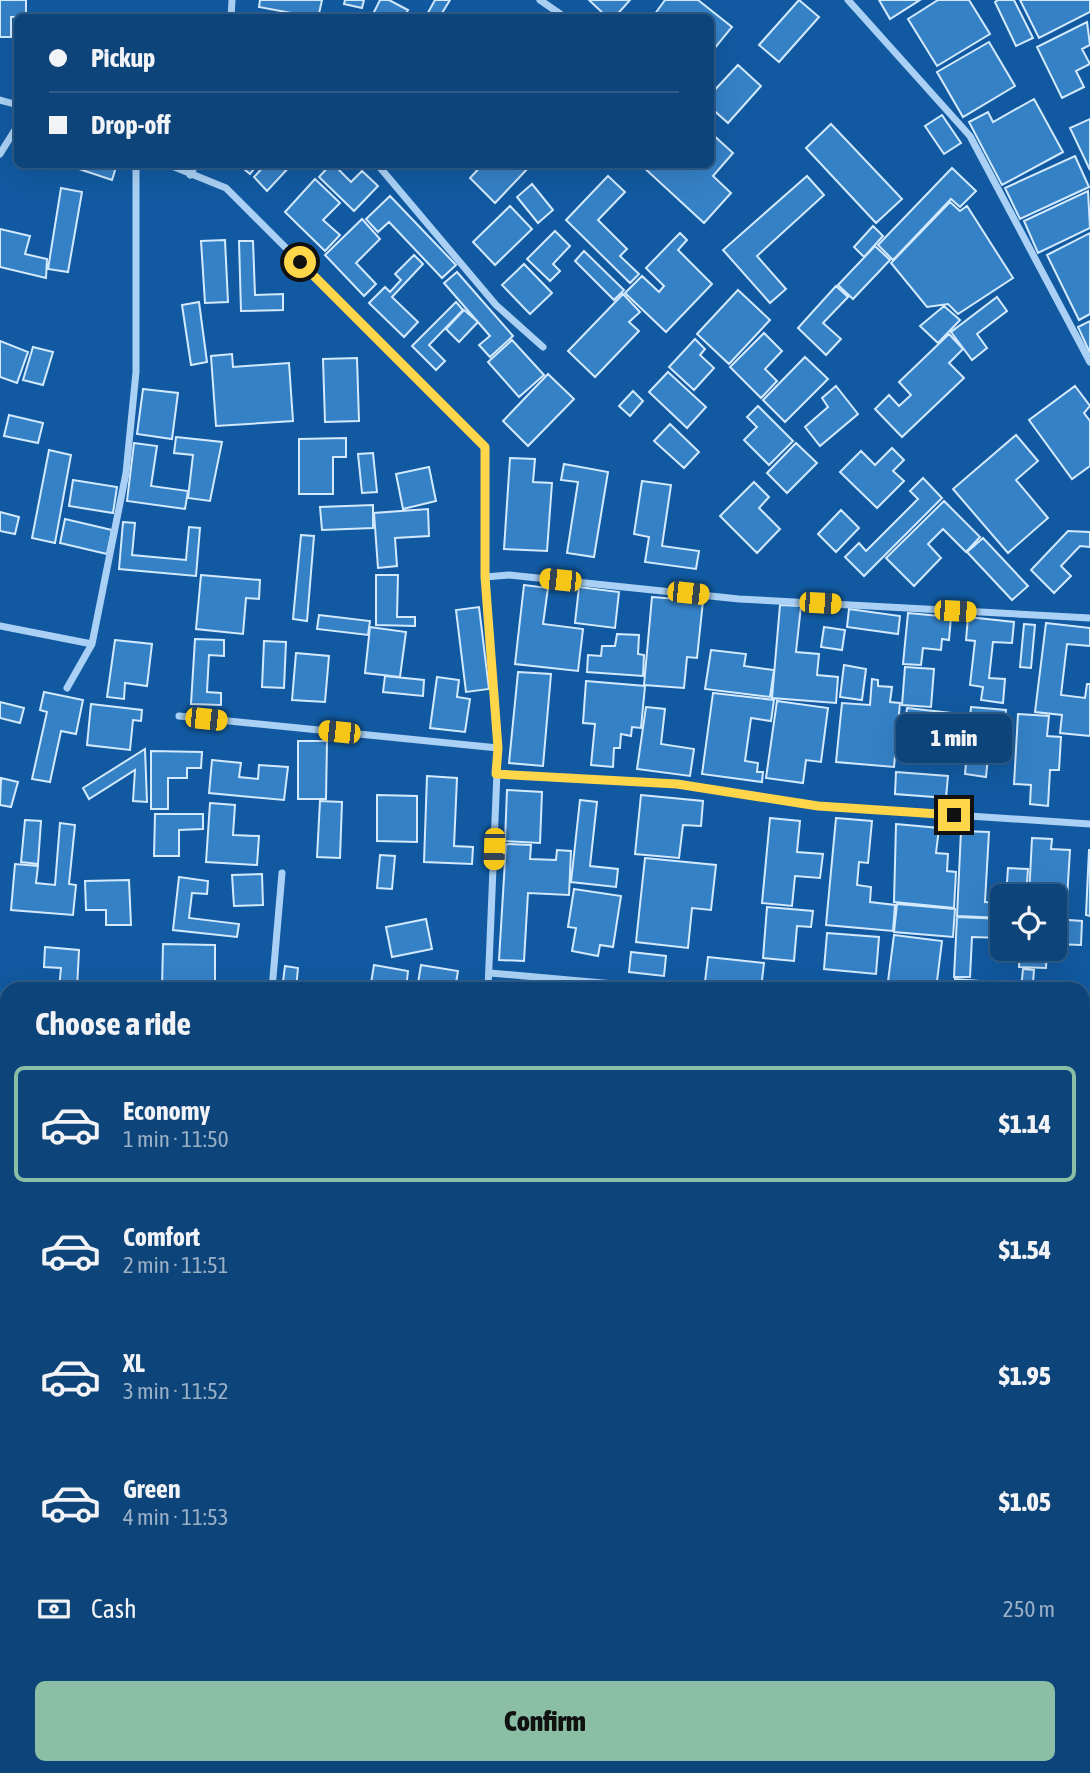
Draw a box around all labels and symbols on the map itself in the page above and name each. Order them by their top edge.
route start [284,246,316,278]
car [539,567,582,593]
car [667,580,710,606]
car [799,591,842,615]
car [934,599,977,623]
car [185,706,228,732]
callout: 1 min [896,714,1012,762]
car [318,719,361,745]
route end [938,799,970,831]
car [483,828,506,870]

